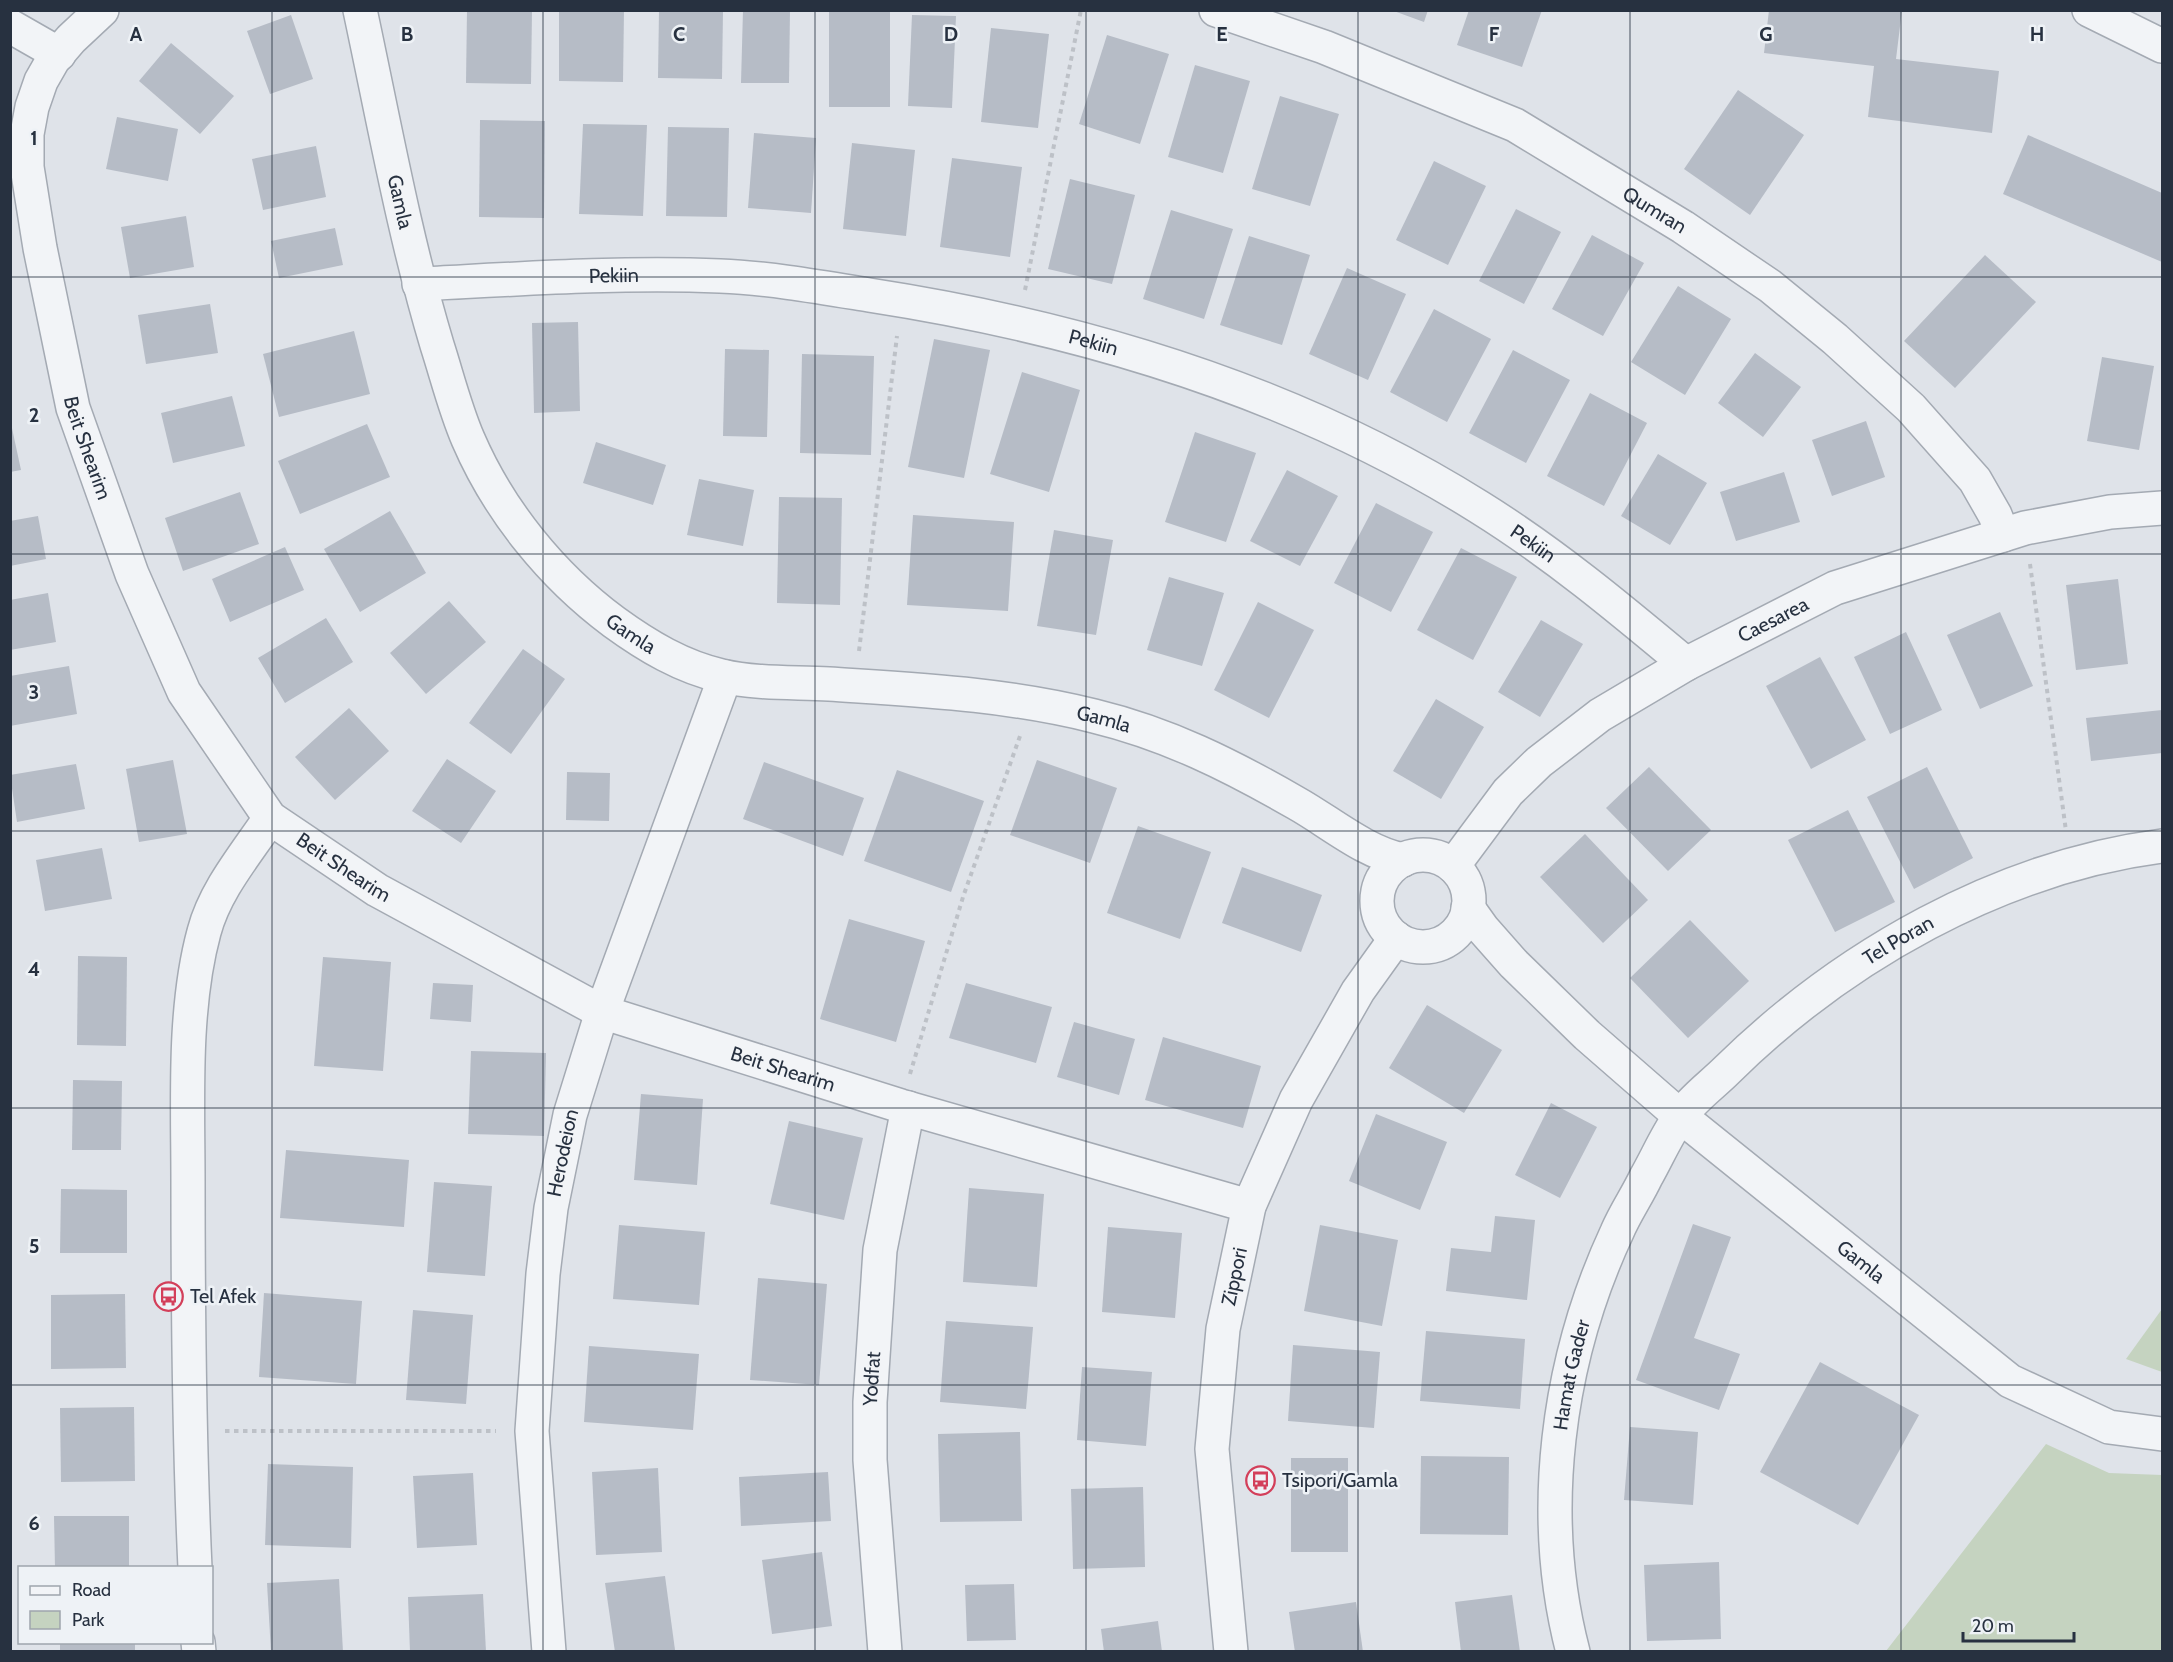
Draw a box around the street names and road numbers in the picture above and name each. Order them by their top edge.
street label: Gamla [383,172,418,232]
street label: Qumran [1618,181,1691,238]
street label: Pekiin [588,263,639,288]
street label: Pekiin [1066,324,1121,360]
street label: Beit Shearim [59,394,117,503]
street label: Pekiin [1506,519,1561,568]
street label: Caesarea [1734,591,1813,648]
street label: Gamla [601,608,660,659]
street label: Gamla [1074,700,1134,738]
street label: Beit Shearim [292,827,395,907]
street label: Tel Poran [1858,910,1938,970]
street label: Beit Shearim [728,1041,838,1097]
street label: Herodeion [542,1106,583,1199]
street label: Gamla [1832,1235,1890,1288]
street label: Zippori [1216,1245,1252,1308]
street label: Hamat Gader [1548,1316,1595,1432]
street label: Yodfat [858,1350,885,1408]

